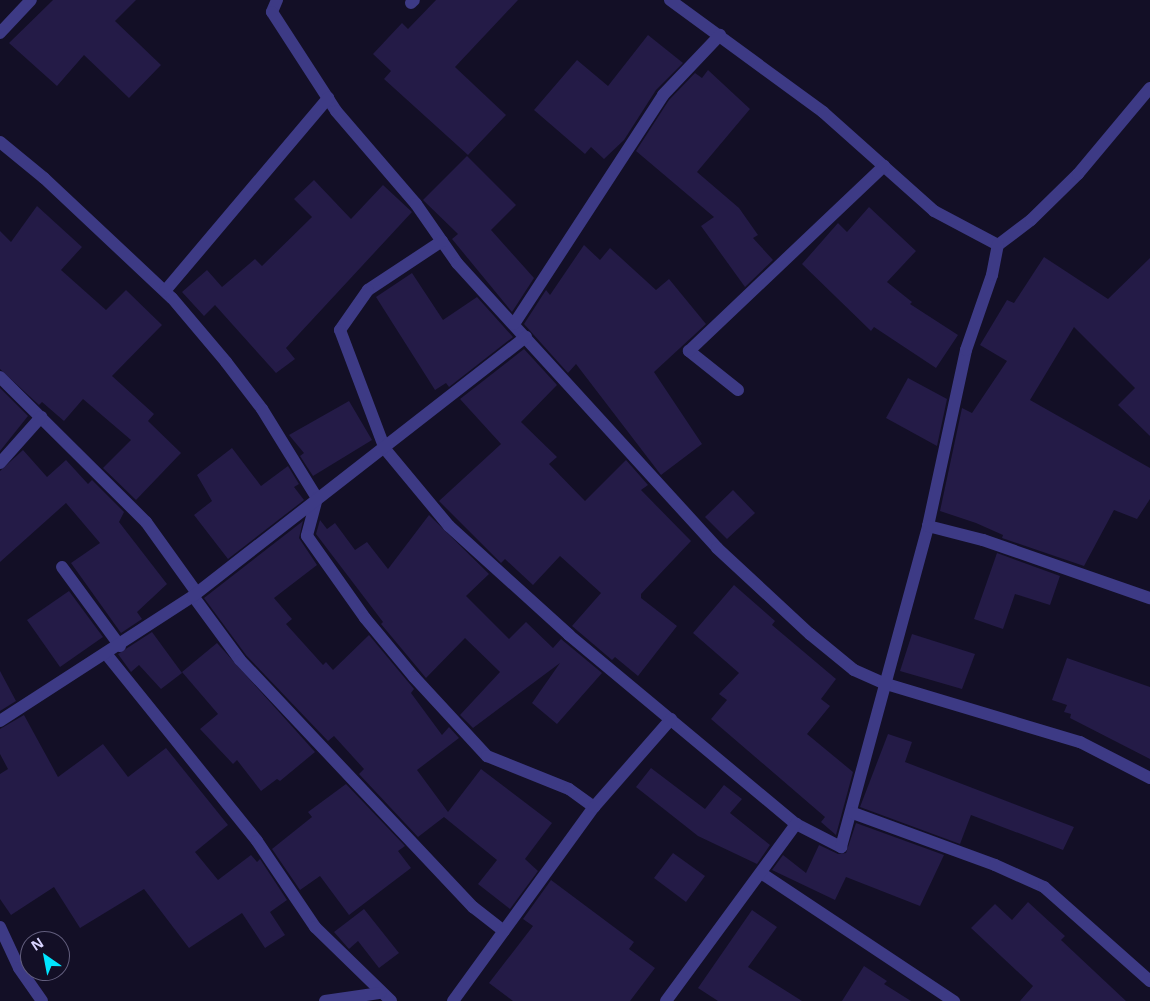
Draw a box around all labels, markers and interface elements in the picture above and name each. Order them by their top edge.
north arrow [20,931,70,981]
text: N [27,933,47,955]

